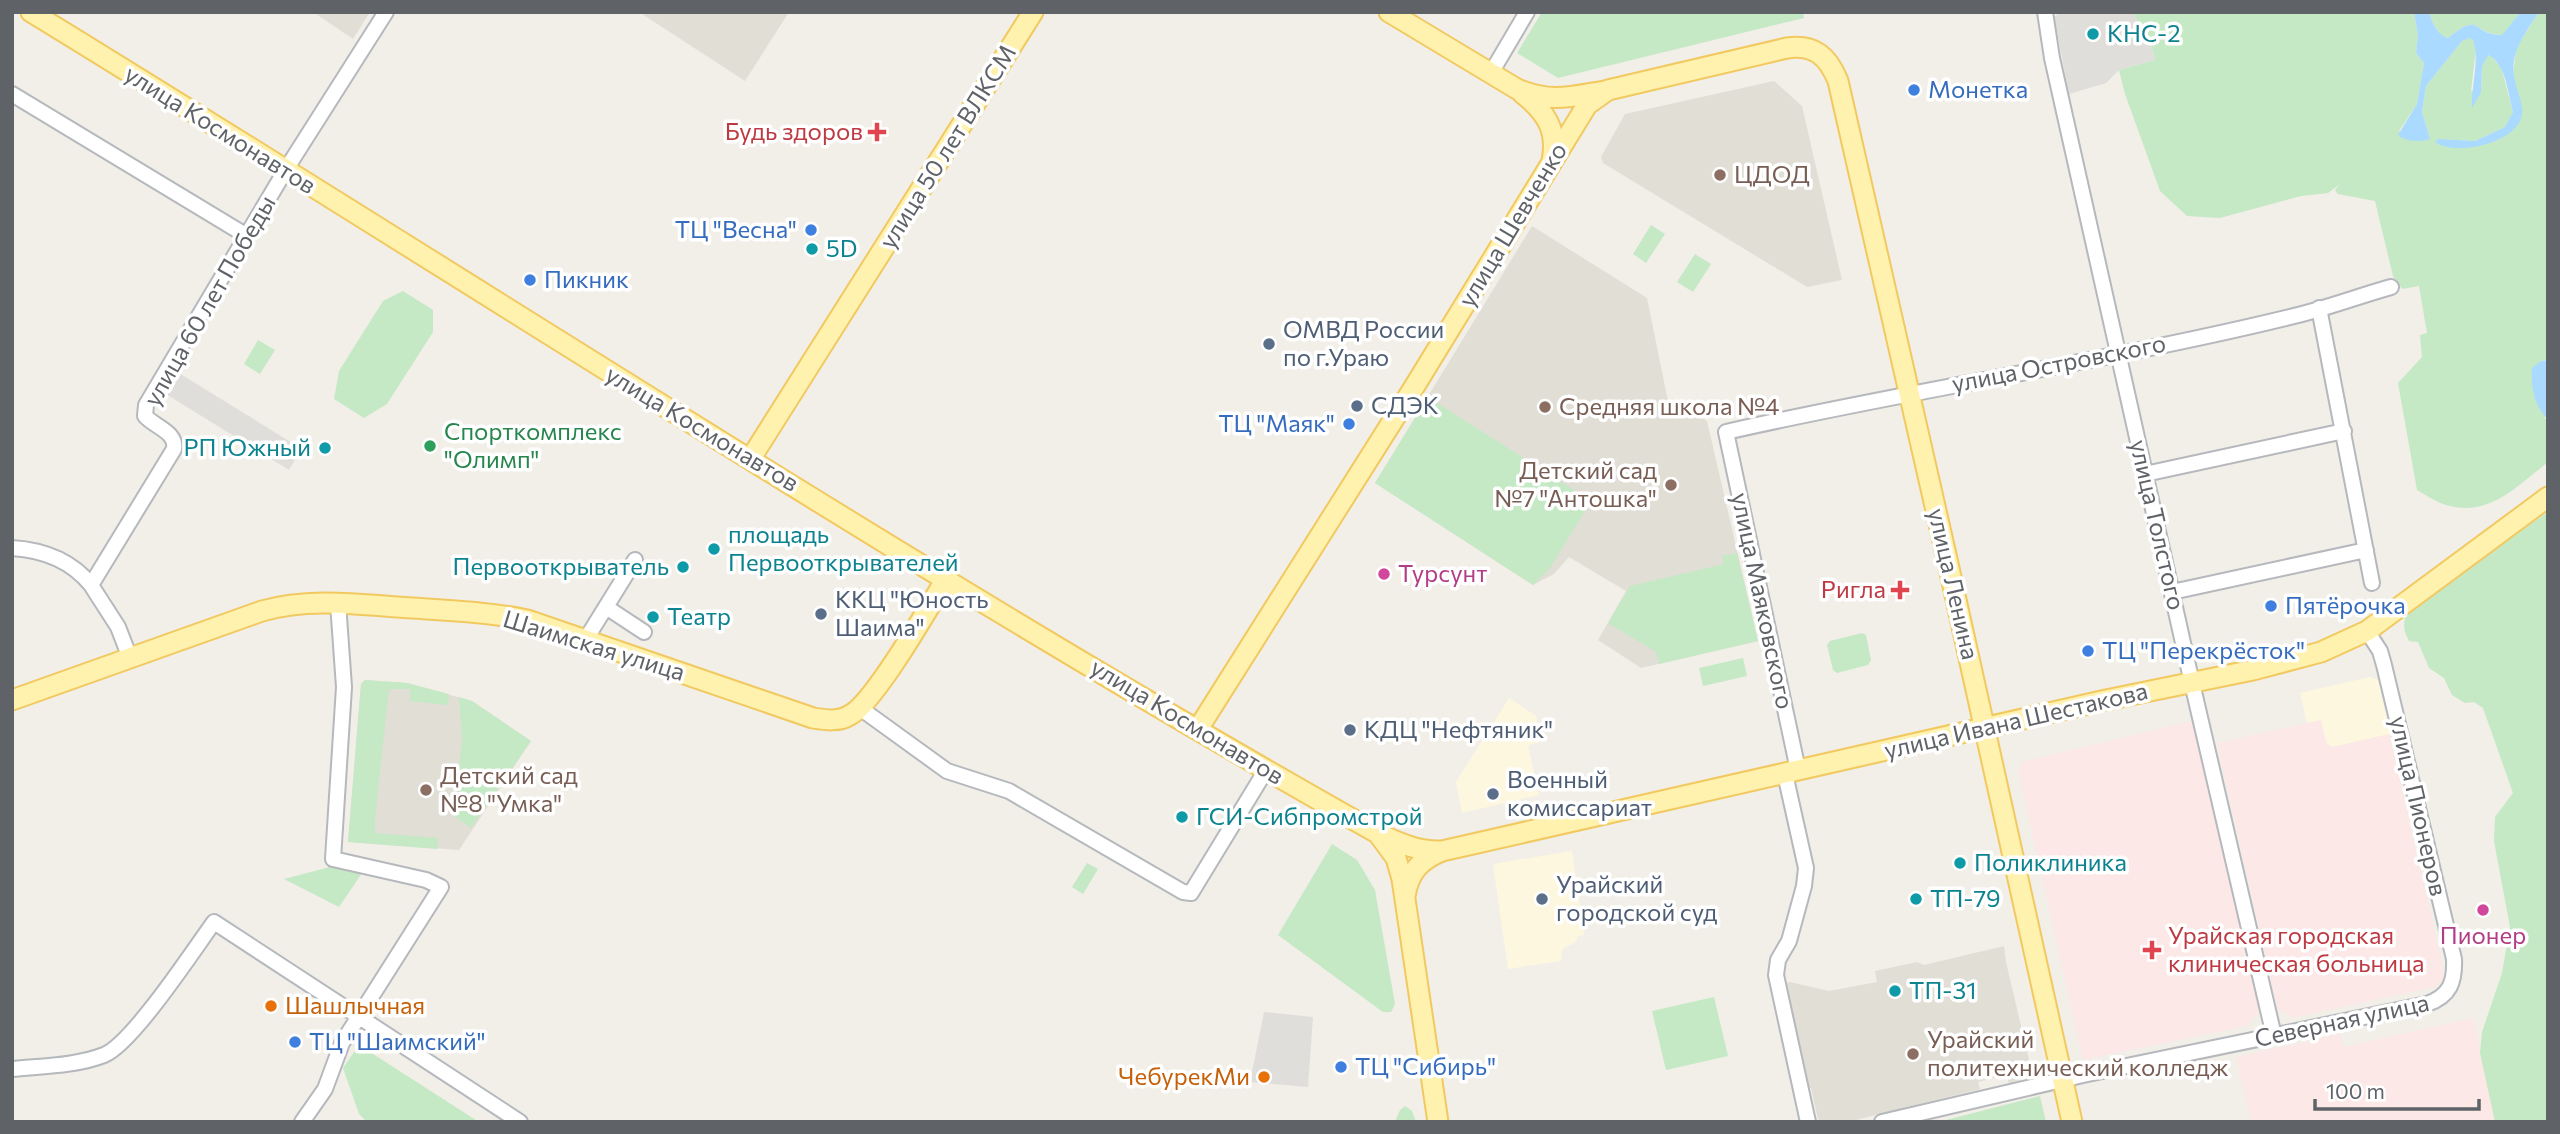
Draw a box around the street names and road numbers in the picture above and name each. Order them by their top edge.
street label: улица 50 лет ВЛКСМ [872,39,1021,254]
street label: улица Космонавтов [120,58,322,199]
street label: улица Шевченко [1451,137,1572,312]
street label: улица 60 лет Победы [137,190,281,411]
street label: улица Островского [1949,328,2168,397]
street label: улица Космонавтов [601,359,805,497]
street label: улица Толстого [2125,437,2192,613]
street label: улица Маяковского [1726,490,1801,712]
street label: улица Ленина [1923,505,1986,662]
street label: Шаимская улица [500,603,689,686]
street label: улица Космонавтов [1086,652,1290,790]
street label: улица Ивана Шестакова [1881,675,2150,764]
street label: улица Пионеров [2385,713,2454,898]
street label: Северная улица [2252,987,2432,1052]

